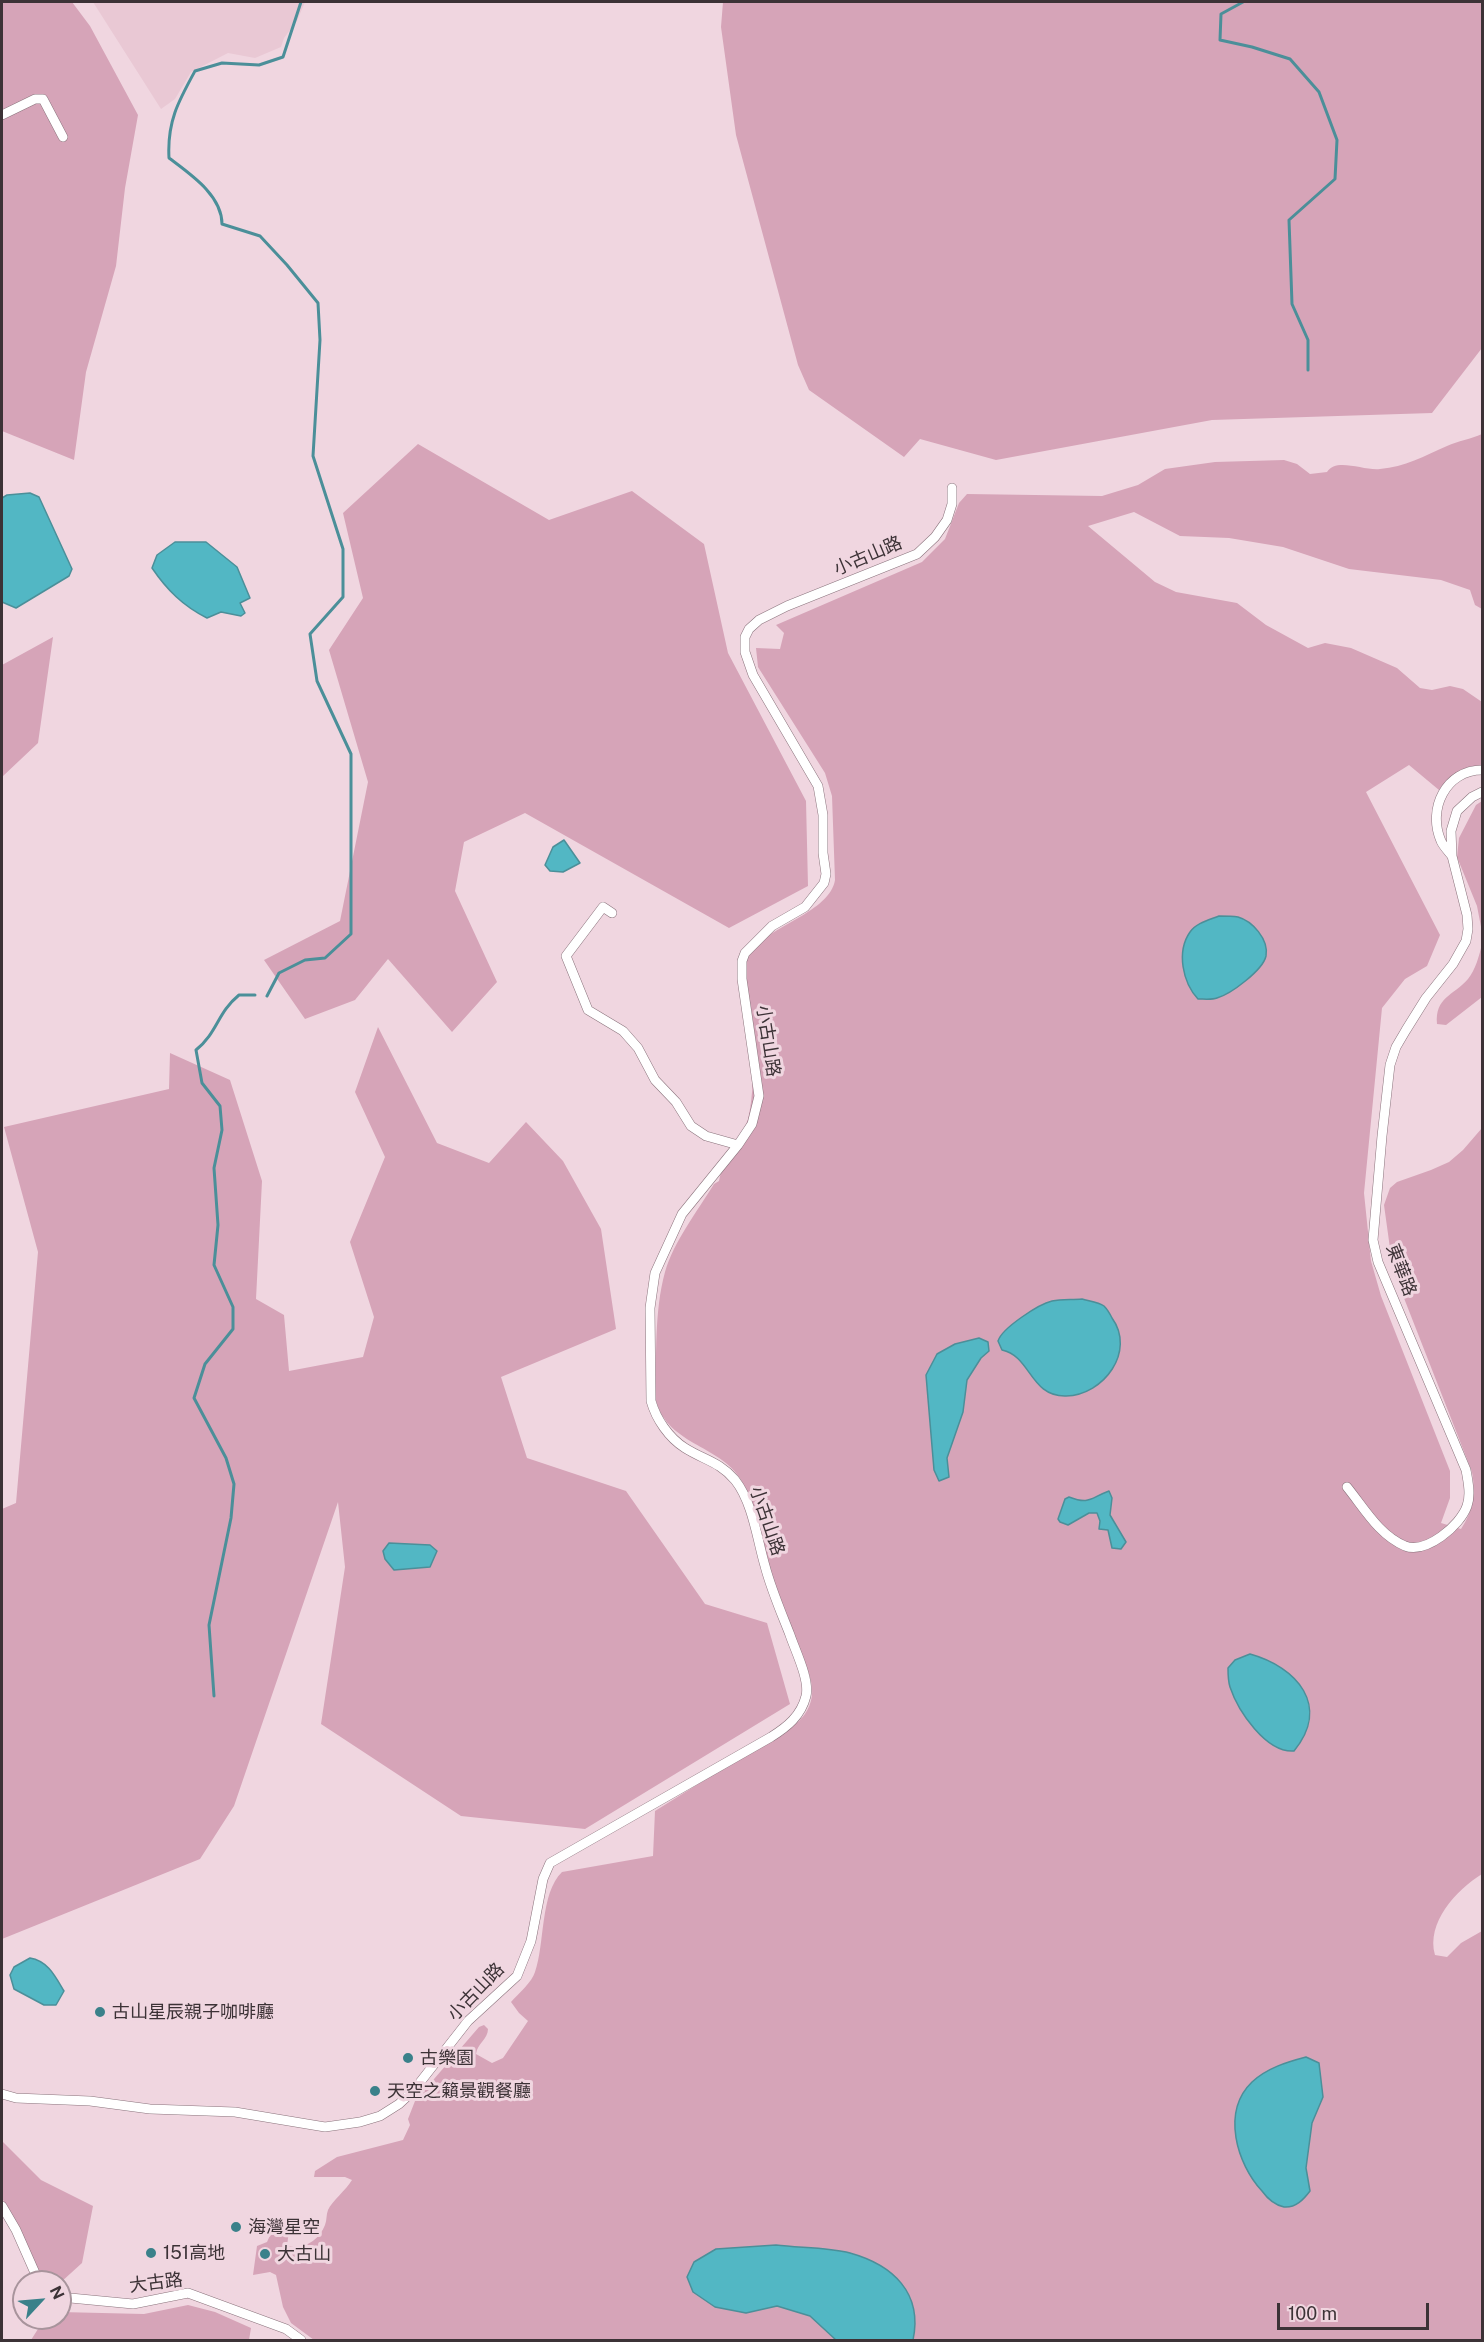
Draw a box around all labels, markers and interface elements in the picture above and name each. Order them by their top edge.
street label: 小古山路 [831,532,905,580]
street label: 小古山路 [752,1004,784,1078]
street label: 東華路 [1381,1241,1421,1299]
street label: 小古山路 [745,1483,789,1559]
street label: 小古山路 [443,1959,509,2025]
place label: 古山星辰親子咖啡廳 [112,2001,274,2023]
marker: 古山星辰親子咖啡廳 [93,2005,107,2019]
place label: 古樂園 [420,2047,474,2069]
marker: 古樂園 [401,2051,415,2065]
place label: 天空之籟景觀餐廳 [387,2080,531,2102]
marker: 天空之籟景觀餐廳 [368,2084,382,2098]
place label: 海灣星空 [248,2216,320,2238]
marker: 海灣星空 [229,2220,243,2234]
place label: 151高地 [163,2242,225,2264]
place label: 大古山 [277,2243,331,2265]
marker: 151高地 [144,2246,158,2260]
marker: 大古山 [258,2247,272,2261]
street label: 大古路 [128,2269,184,2297]
north arrow [12,2270,72,2330]
text: N [46,2283,68,2303]
scale bar [1280,2291,1432,2329]
text: 100 m [1288,2303,1337,2324]

